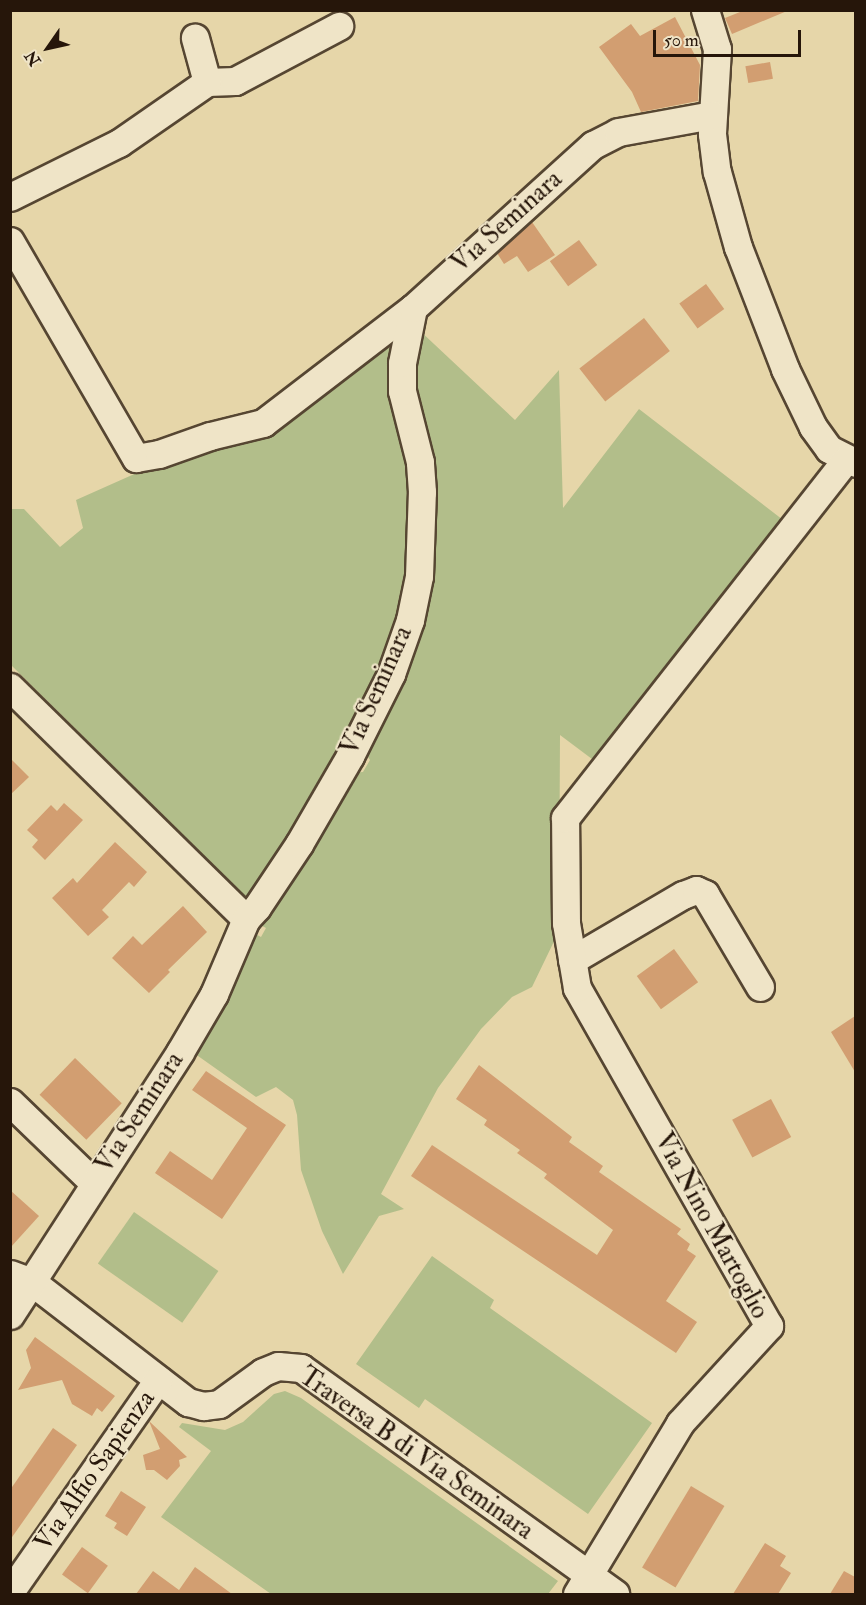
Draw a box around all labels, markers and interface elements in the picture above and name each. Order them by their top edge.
north arrow [18,18,78,78]
scale bar [656,18,804,56]
text: 50 m [664,29,699,52]
text: N [21,47,45,70]
street label: Via Seminara [445,164,569,280]
street label: Via Seminara [335,621,419,761]
street label: Via Seminara [89,1047,191,1179]
street label: Via Nino Martoglio [647,1128,775,1324]
street label: Traversa B di Via Seminara [293,1361,539,1547]
street label: Via Alfio Sapienza [28,1384,162,1558]

